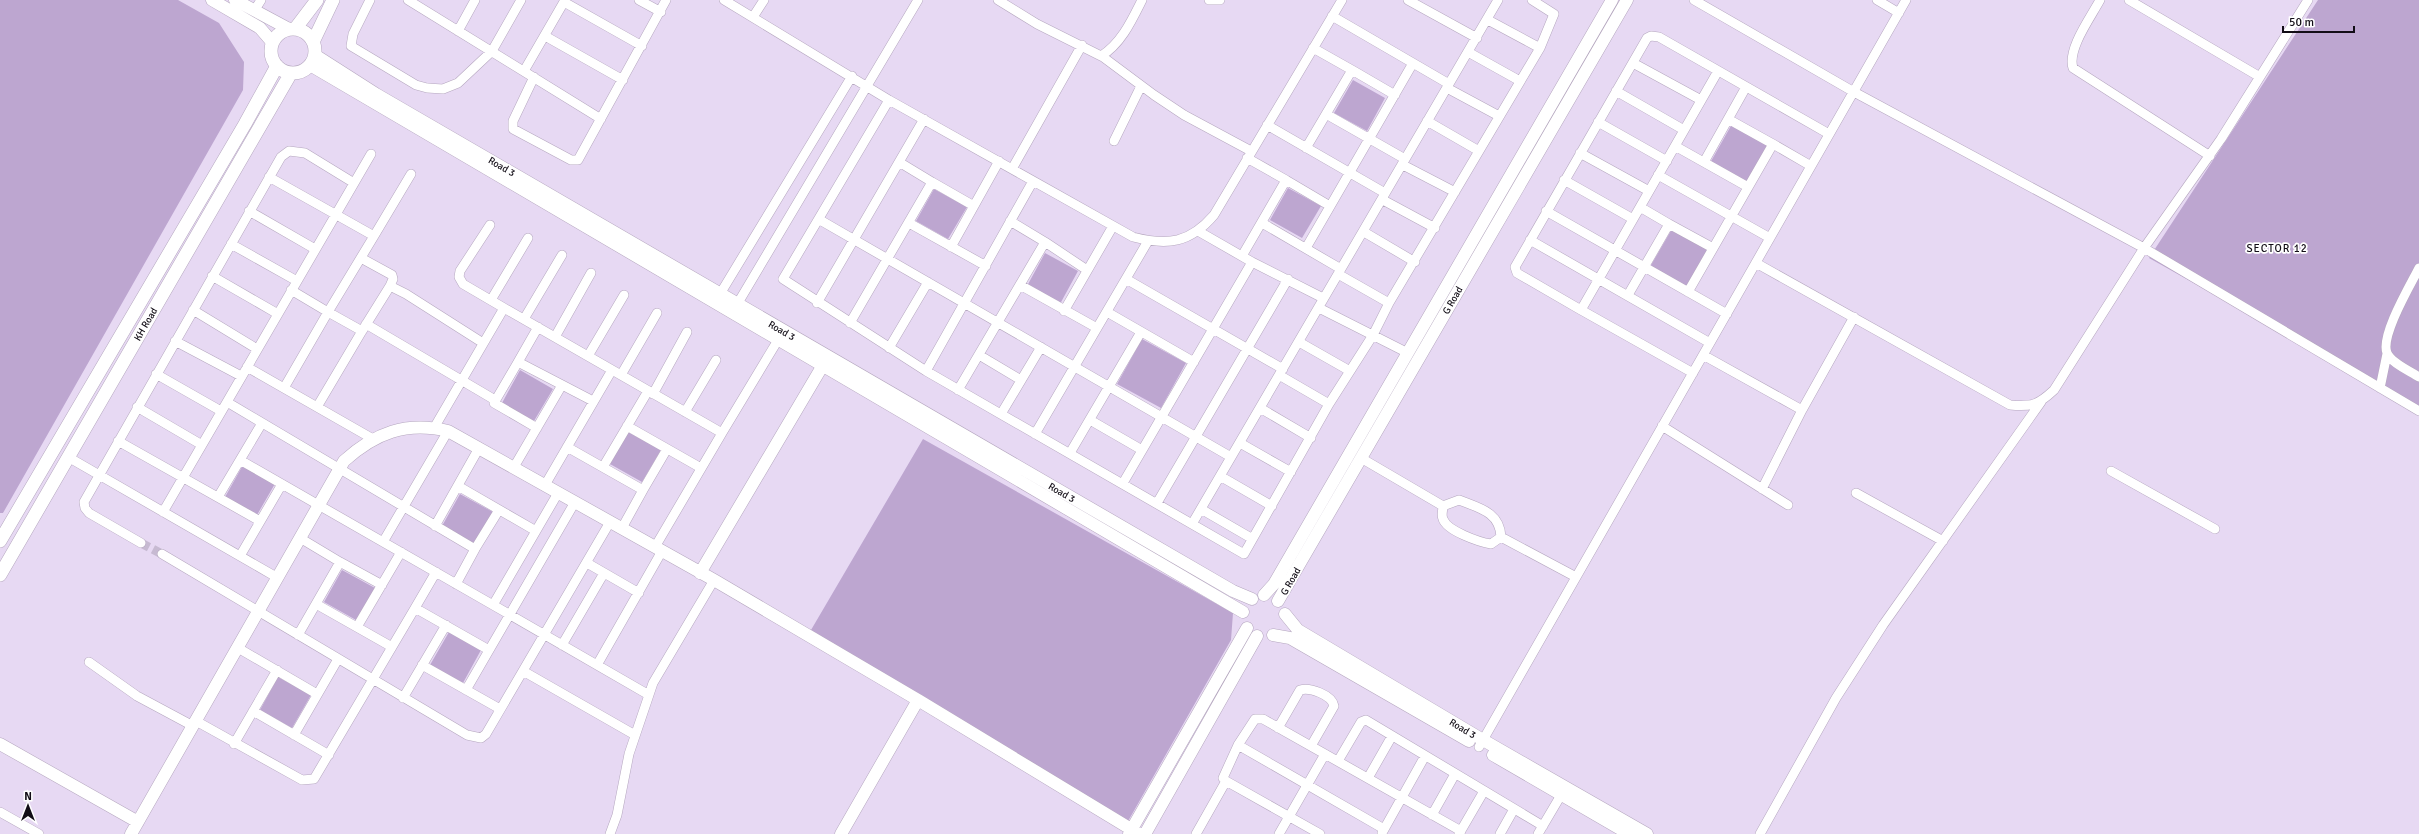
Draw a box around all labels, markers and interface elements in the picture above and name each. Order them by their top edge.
scale bar [2283,8,2354,34]
text: 50 m [2289,15,2314,30]
street label: Road 3 [486,154,517,179]
district label: SECTOR 12 [2246,242,2308,255]
street label: G Road [1440,284,1466,317]
street label: KH Road [132,306,160,343]
street label: Road 3 [766,318,797,343]
street label: Road 3 [1046,480,1077,505]
street label: G Road [1278,565,1304,598]
street label: Road 3 [1447,716,1478,741]
north arrow [8,786,48,826]
text: N [24,790,32,803]

